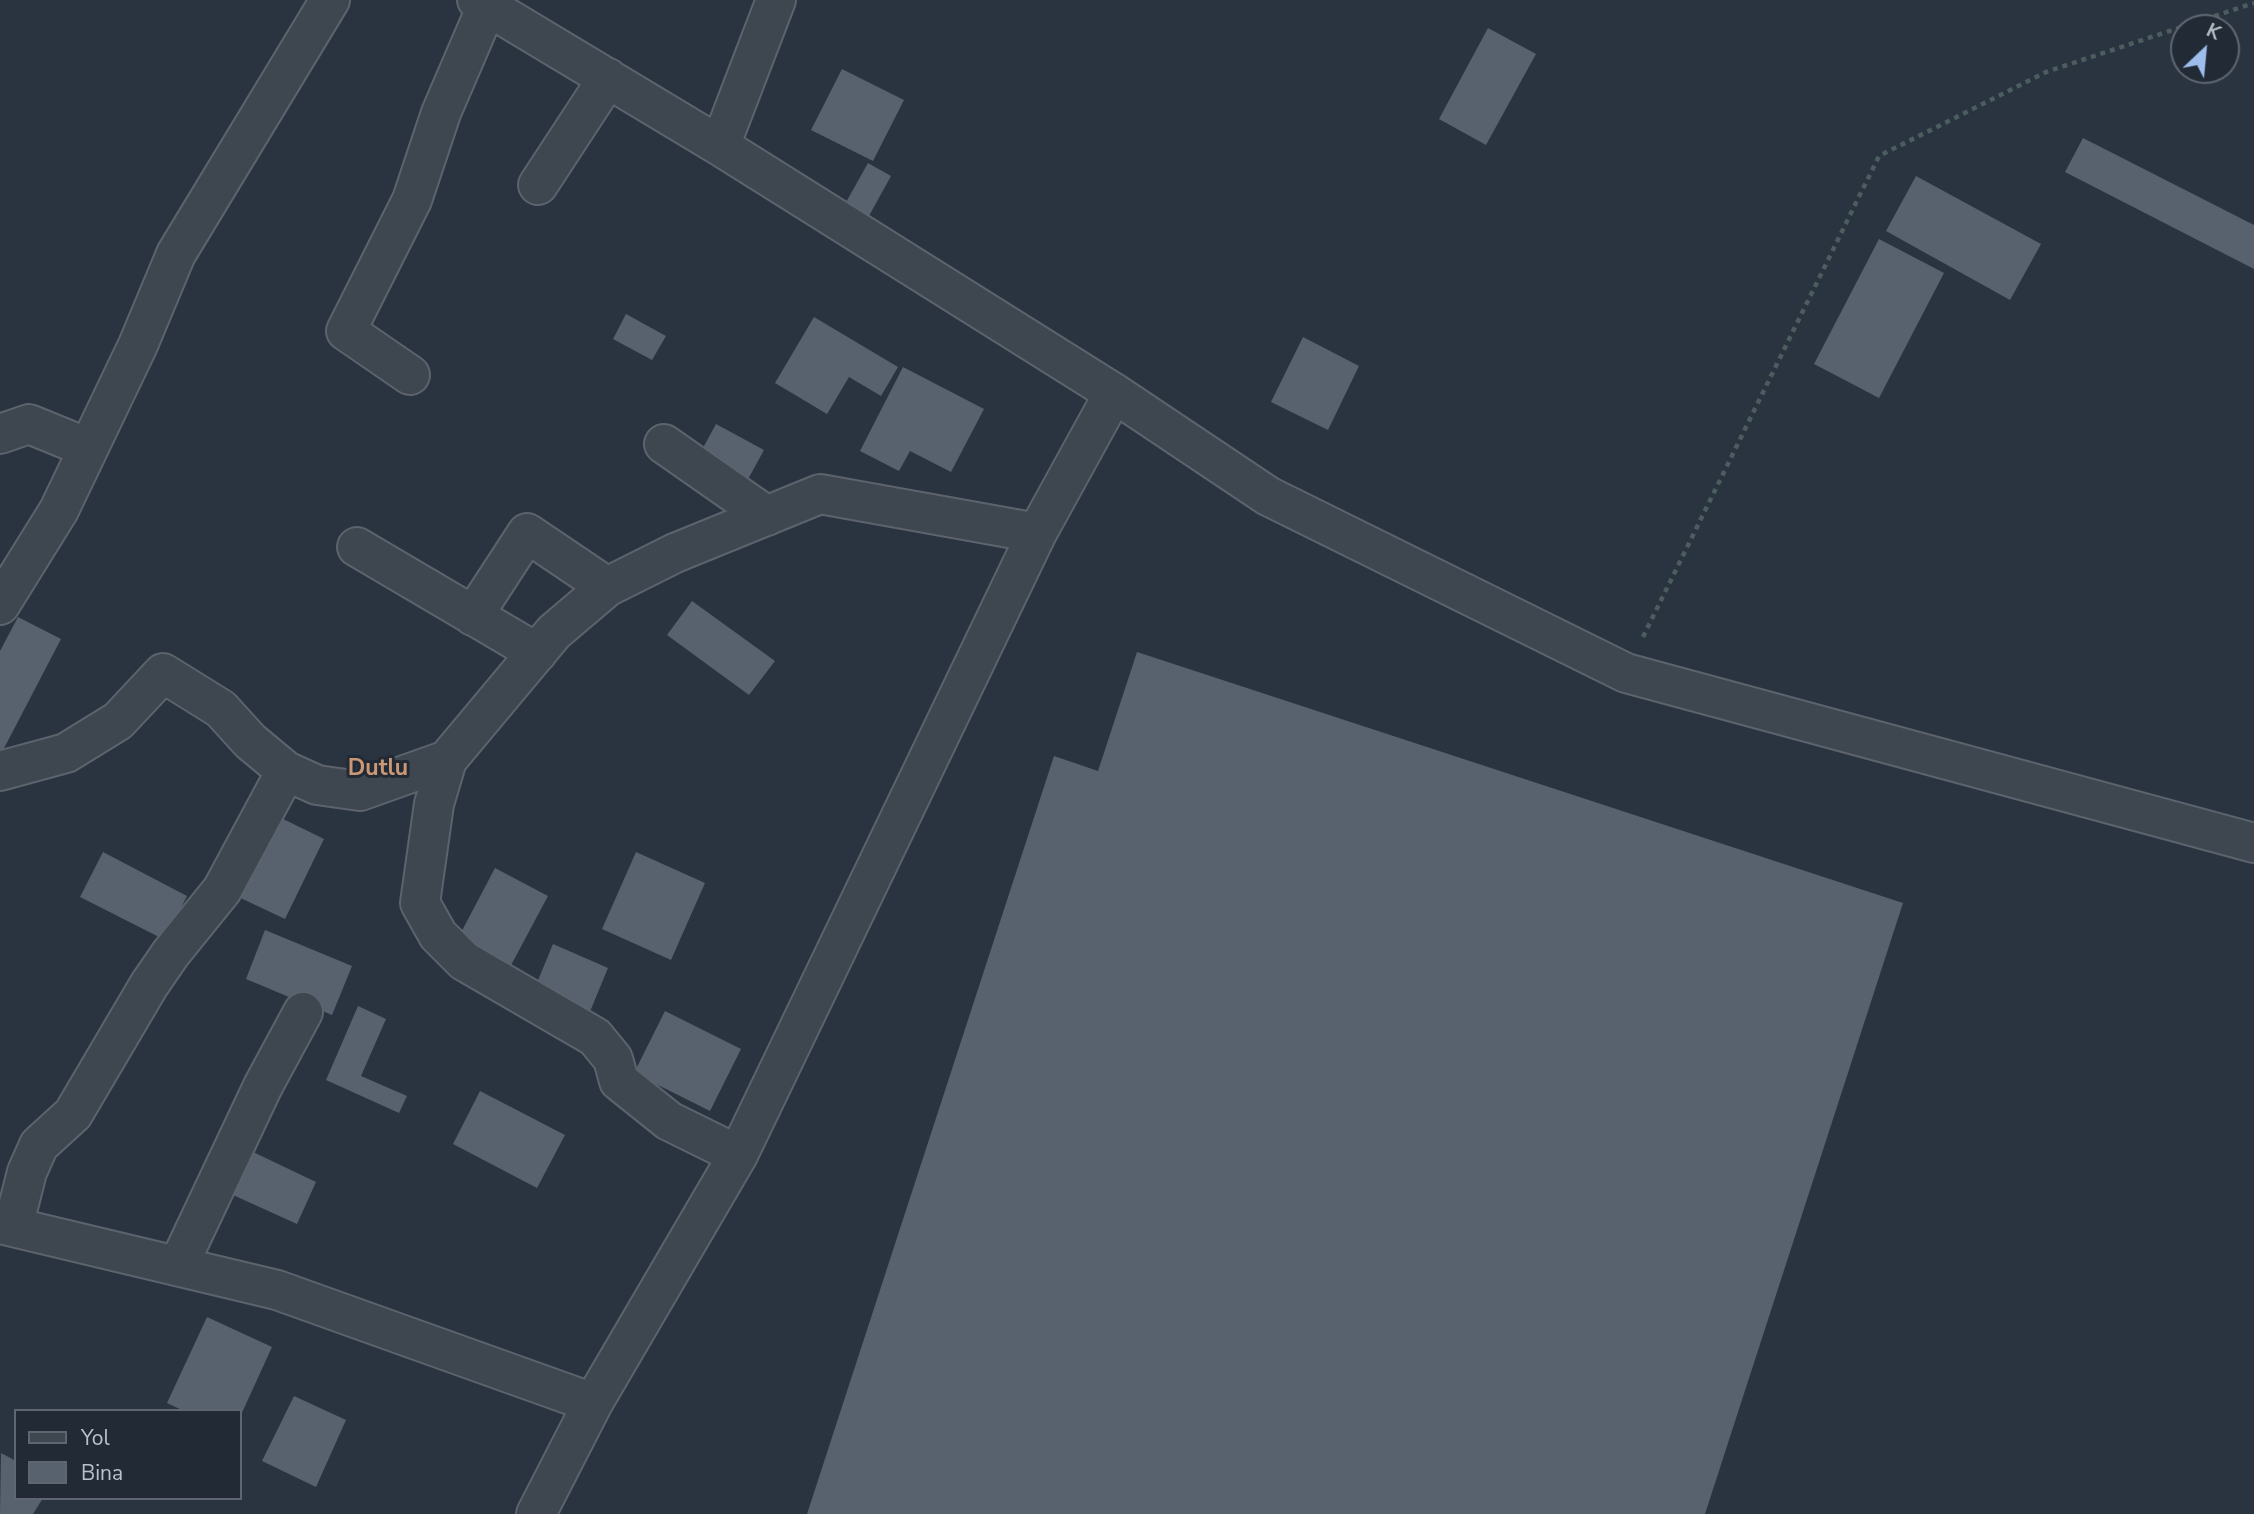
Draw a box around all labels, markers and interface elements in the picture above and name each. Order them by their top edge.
north arrow [2170,14,2240,84]
text: K [2202,17,2225,46]
district label: Dutlu [348,755,408,783]
legend [14,1409,242,1500]
text: Yol [81,1424,110,1452]
text: Bina [81,1459,123,1487]

